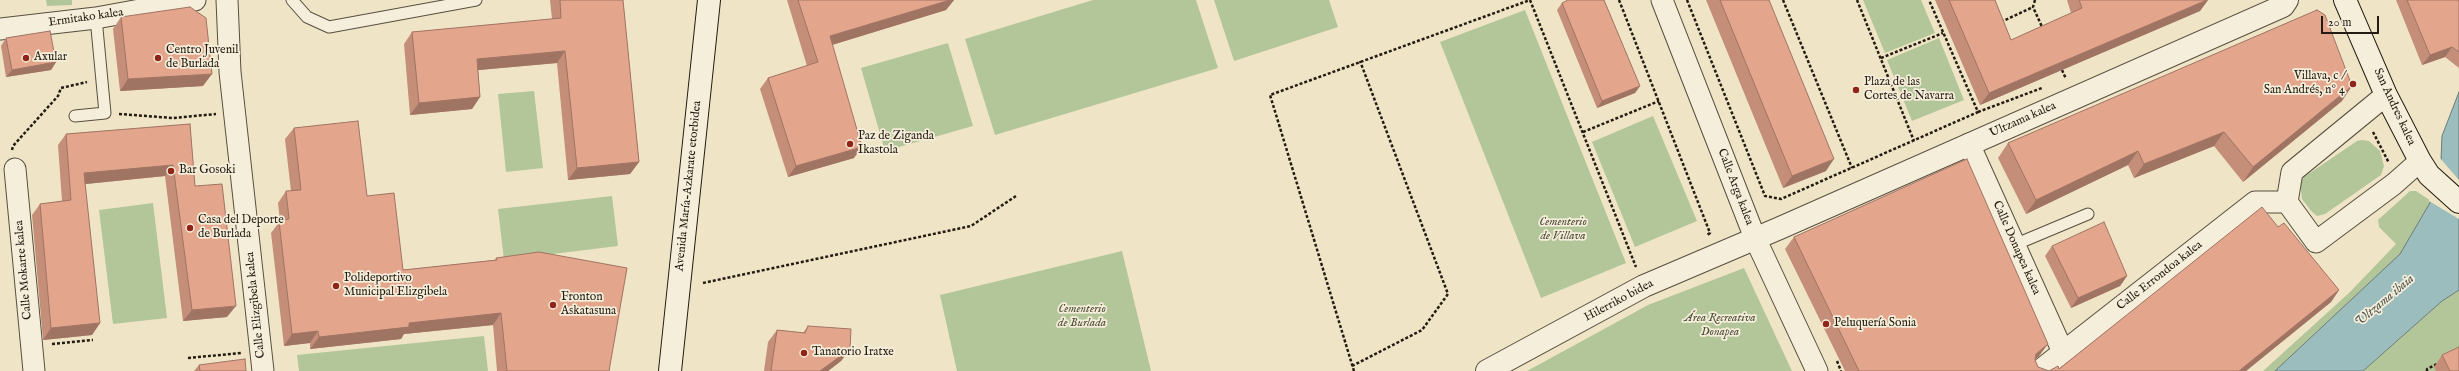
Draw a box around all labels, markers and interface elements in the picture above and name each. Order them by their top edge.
street label: Ermitako kalea [48,6,124,30]
scale bar [2323,8,2381,34]
text: 20 m [2328,15,2351,30]
place label: Centro Juvenil de Burlada [166,44,239,72]
place label: Axular [34,51,67,65]
marker: Axular [21,53,31,63]
marker: Centro Juvenil de Burlada [153,53,163,63]
street label: San Andres kalea [2370,66,2418,148]
place label: Villava, c / San Andrés, nº 4 [2264,70,2345,98]
place label: Plaza de las Cortes de Navarra [1864,76,1954,104]
marker: Villava, c / San Andrés, nº 4 [2348,79,2358,89]
marker: Plaza de las Cortes de Navarra [1851,85,1861,95]
street label: Ultzama kalea [1988,99,2058,141]
street label: Avenida María-Azkarate etorbidea [673,100,705,272]
place label: Paz de Ziganda Ikastola [858,130,934,158]
marker: Paz de Ziganda Ikastola [845,139,855,149]
street label: Calle Arga kalea [1714,147,1756,227]
place label: Bar Gosoki [179,164,235,178]
marker: Bar Gosoki [166,166,176,176]
street label: Calle Donapea kalea [1989,199,2043,297]
place label: Casa del Deporte de Burlada [198,214,284,242]
park label: Cementerio de Villava [1539,216,1587,244]
street label: Calle Mokarte kalea [12,220,36,320]
marker: Casa del Deporte de Burlada [185,223,195,233]
street label: Calle Errondoa kalea [2114,238,2206,314]
street label: Calle Elizgibela kalea [243,251,269,359]
place label: Polideportivo Municipal Elizgibela [344,272,447,300]
water label: Ultzama ibaia [2352,272,2418,330]
street label: Hilerriko bidea [1582,277,1656,325]
marker: Polideportivo Municipal Elizgibela [331,281,341,291]
place label: Fronton Askatasuna [561,291,616,319]
marker: Fronton Askatasuna [548,300,558,310]
park label: Cementerio de Burlada [1058,303,1106,331]
park label: Área Recreativa Donapea [1684,312,1756,340]
place label: Peluquería Sonia [1834,317,1916,331]
marker: Peluquería Sonia [1821,319,1831,329]
place label: Tanatorio Iratxe [812,346,894,360]
marker: Tanatorio Iratxe [799,348,809,358]

